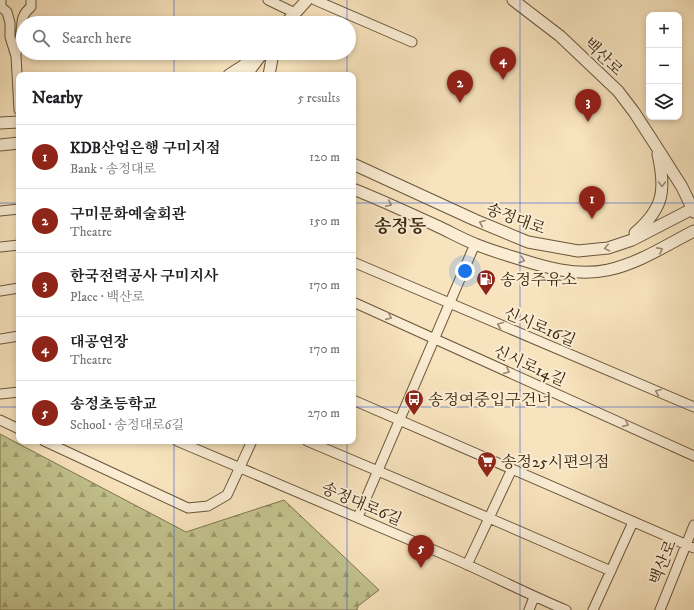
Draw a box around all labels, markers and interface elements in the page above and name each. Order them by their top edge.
map controls [646,12,682,120]
button: + [646,12,682,48]
search box [16,16,356,60]
icon: search [30,27,52,49]
text: Search here [62,29,131,48]
street label: 백산로 [580,33,627,80]
pin: 4 [490,47,516,80]
button: − [646,48,682,84]
pin: 2 [447,70,473,103]
button: layers [646,84,682,120]
text: Nearby [32,87,82,109]
pin: 3 [575,89,601,122]
text: 5 results [298,90,340,106]
text: KDB산업은행 구미지점 [70,139,220,158]
text: 1 [43,149,47,165]
text: 120 m [309,149,340,165]
text: Bank · 송정대로 [70,161,156,177]
one-way arrow [658,181,666,187]
pin: 1 [579,186,605,219]
one-way arrow [385,199,392,207]
street label: 송정대로 [483,199,549,239]
text: 구미문화예술회관 [70,205,186,224]
text: 2 [42,213,48,229]
text: 150 m [309,213,340,229]
district label: 송정동 [374,216,427,238]
one-way arrow [479,220,486,228]
text: Theatre [70,224,112,240]
one-way arrow [604,243,610,252]
one-way arrow [656,247,663,255]
one-way arrow [518,255,525,264]
your location [455,261,475,281]
text: 한국전력공사 구미지사 [70,267,218,286]
fuel station icon: 송정주유소 [475,268,497,296]
place label: 송정주유소 [500,270,577,290]
text: 3 [43,277,47,293]
text: 170 m [309,277,340,293]
text: Place · 백산로 [70,289,144,305]
street label: 신시로16길 [501,303,578,351]
one-way arrow [385,313,392,321]
one-way arrow [496,322,504,330]
text: 대공연장 [70,333,128,352]
text: 4 [41,341,49,357]
text: 170 m [309,341,340,357]
street label: 신시로14길 [490,341,569,391]
text: Theatre [70,352,112,368]
one-way arrow [503,366,511,374]
bus stop icon: 송정여중입구건너 [403,388,425,416]
one-way arrow [655,389,662,397]
place label: 송정여중입구건너 [428,390,552,410]
text: 송정초등학교 [70,395,157,414]
text: 5 [42,405,48,421]
text: 270 m [308,405,340,421]
text: School · 송정대로6길 [70,417,184,433]
one-way arrow [622,420,629,428]
supermarket icon: 송정25시편의점 [476,450,498,478]
place label: 송정25시편의점 [501,452,609,472]
street label: 송정대로6길 [318,478,405,530]
pin: 5 [408,535,434,568]
street label: 백산로 [645,537,681,588]

